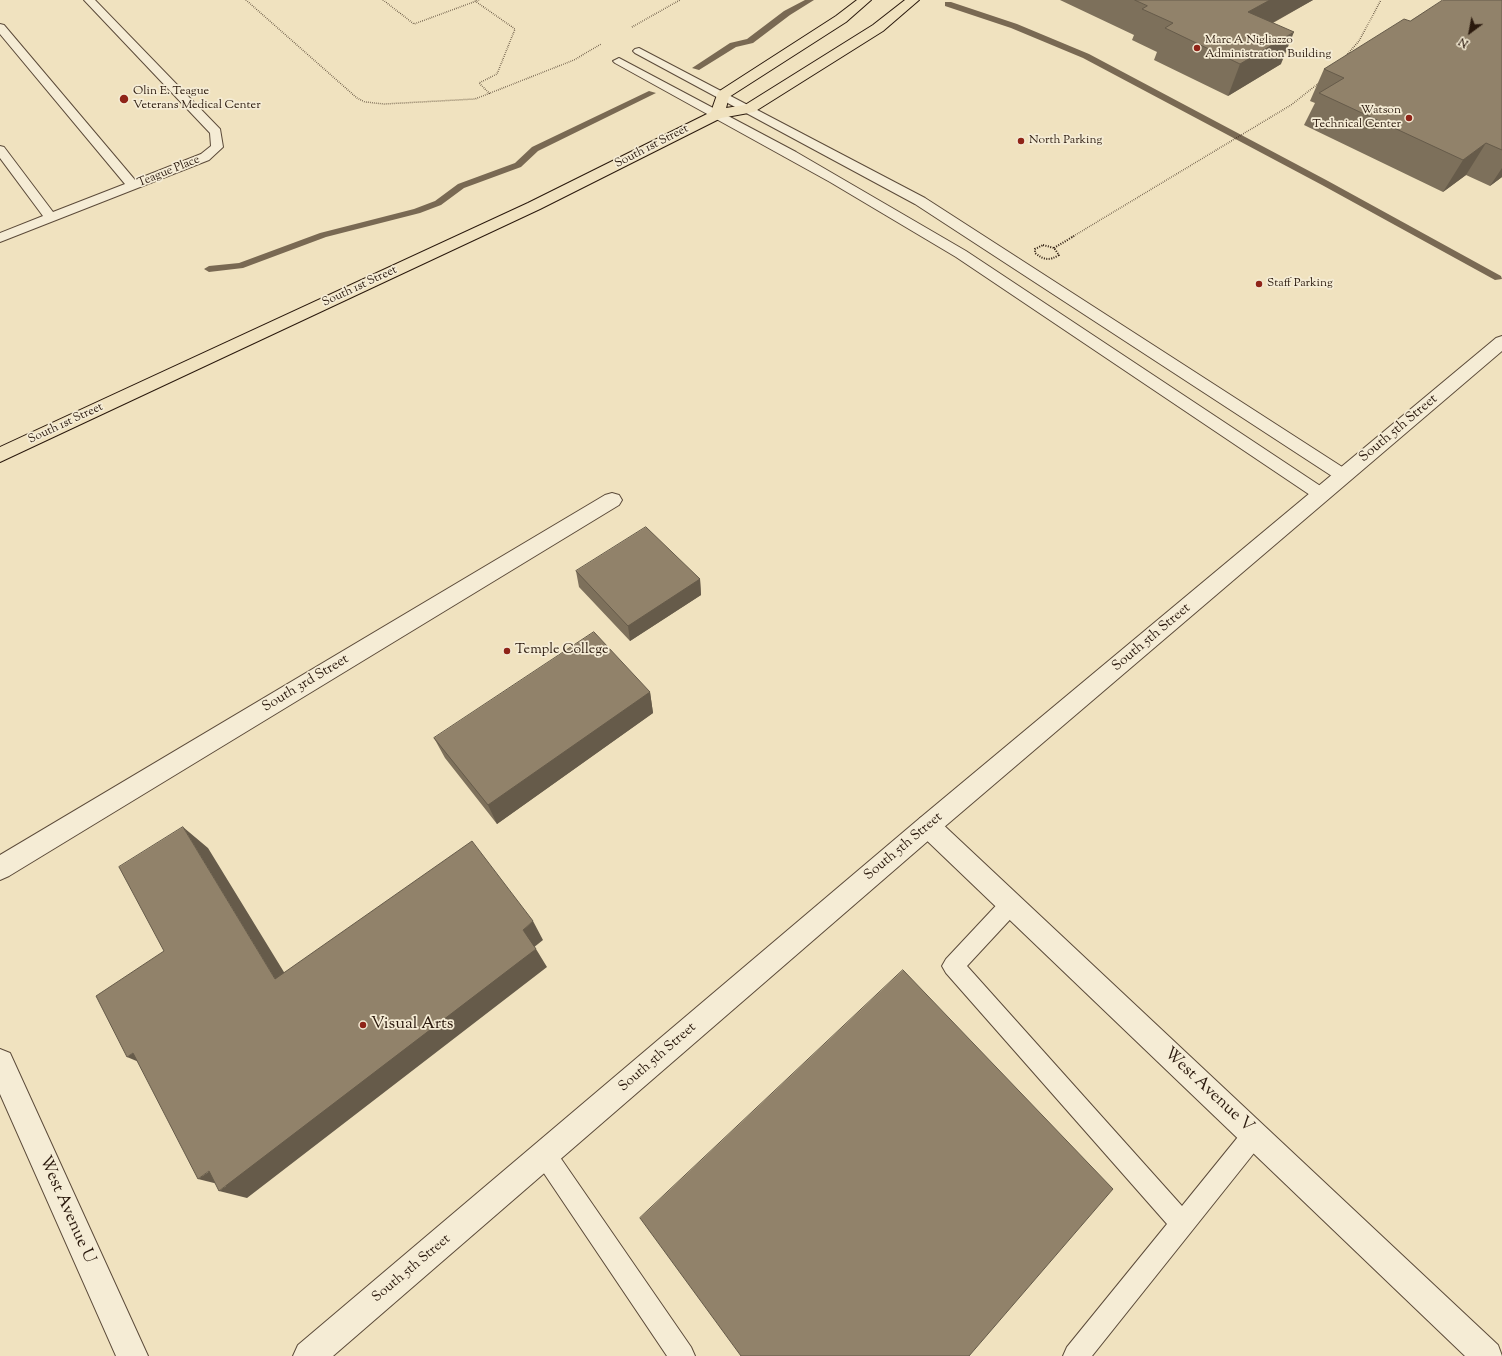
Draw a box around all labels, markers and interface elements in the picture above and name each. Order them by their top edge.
north arrow [1450,12,1490,52]
text: N [1456,33,1472,51]
place label: Marc A Nigliazzo Administration Building [1205,34,1331,62]
marker: Marc A Nigliazzo Administration Building [1192,43,1202,53]
place label: Olin E. Teague Veterans Medical Center [133,85,261,113]
marker: Olin E. Teague Veterans Medical Center [118,93,130,105]
place label: Watson Technical Center [1312,104,1401,132]
marker: Watson Technical Center [1404,113,1414,123]
street label: South 1st Street [613,122,691,172]
place label: North Parking [1029,134,1102,148]
marker: North Parking [1016,136,1026,146]
street label: Teague Place [136,153,202,191]
street label: South 1st Street [320,263,400,311]
place label: Staff Parking [1267,277,1333,291]
marker: Staff Parking [1254,279,1264,289]
street label: South 5th Street [1356,391,1442,467]
street label: South 1st Street [26,400,106,448]
street label: South 5th Street [1109,600,1195,676]
place label: Temple College [515,643,609,659]
marker: Temple College [502,646,512,656]
street label: South 3rd Street [260,652,352,716]
street label: South 5th Street [861,809,947,885]
place label: Visual Arts [371,1015,454,1035]
marker: Visual Arts [358,1020,368,1030]
street label: South 5th Street [616,1020,700,1096]
street label: West Avenue V [1159,1044,1257,1138]
street label: West Avenue U [33,1153,99,1267]
street label: South 5th Street [369,1231,455,1307]

